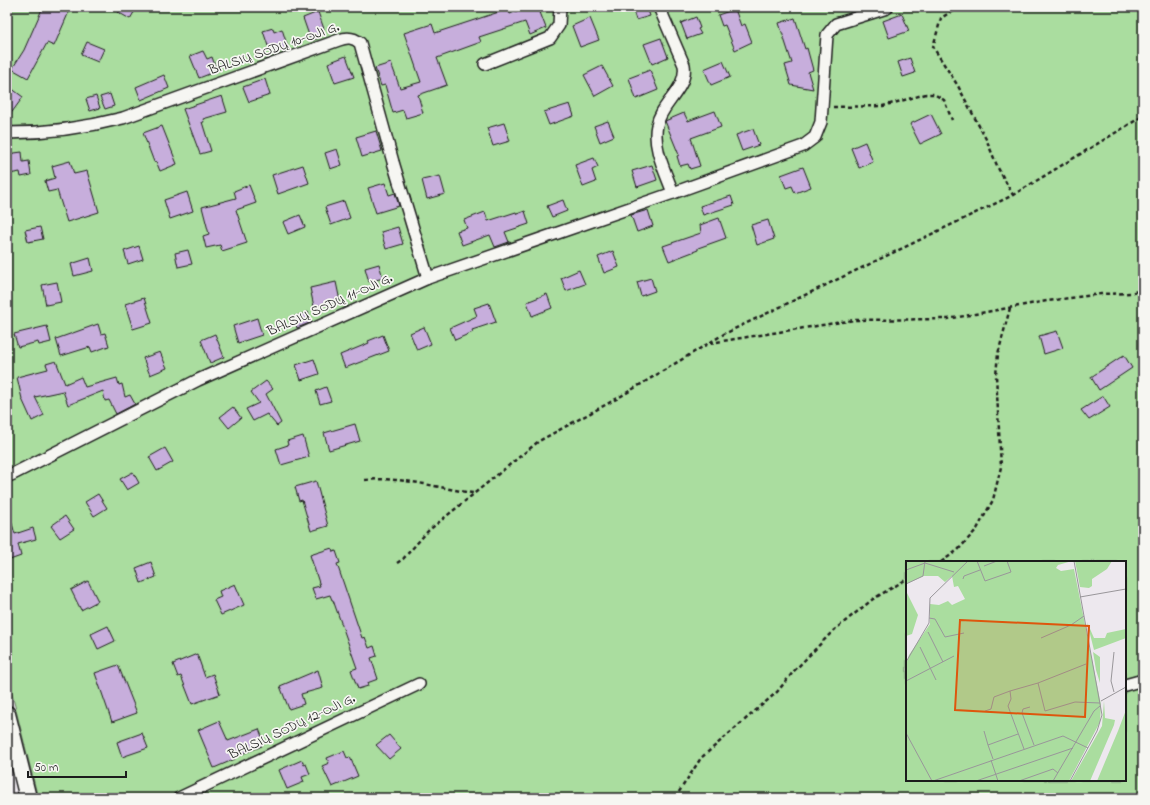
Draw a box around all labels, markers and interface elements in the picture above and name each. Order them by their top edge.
street label: BALSIŲ SODŲ 10-OJI G. [205,17,342,82]
street label: BALSIŲ SODŲ 11-OJI G. [263,268,396,343]
inset map [906,561,1126,781]
street label: BALSIŲ SODŲ 12-OJI G. [224,688,359,766]
scale bar [28,753,126,779]
text: 50 m [34,759,58,777]

